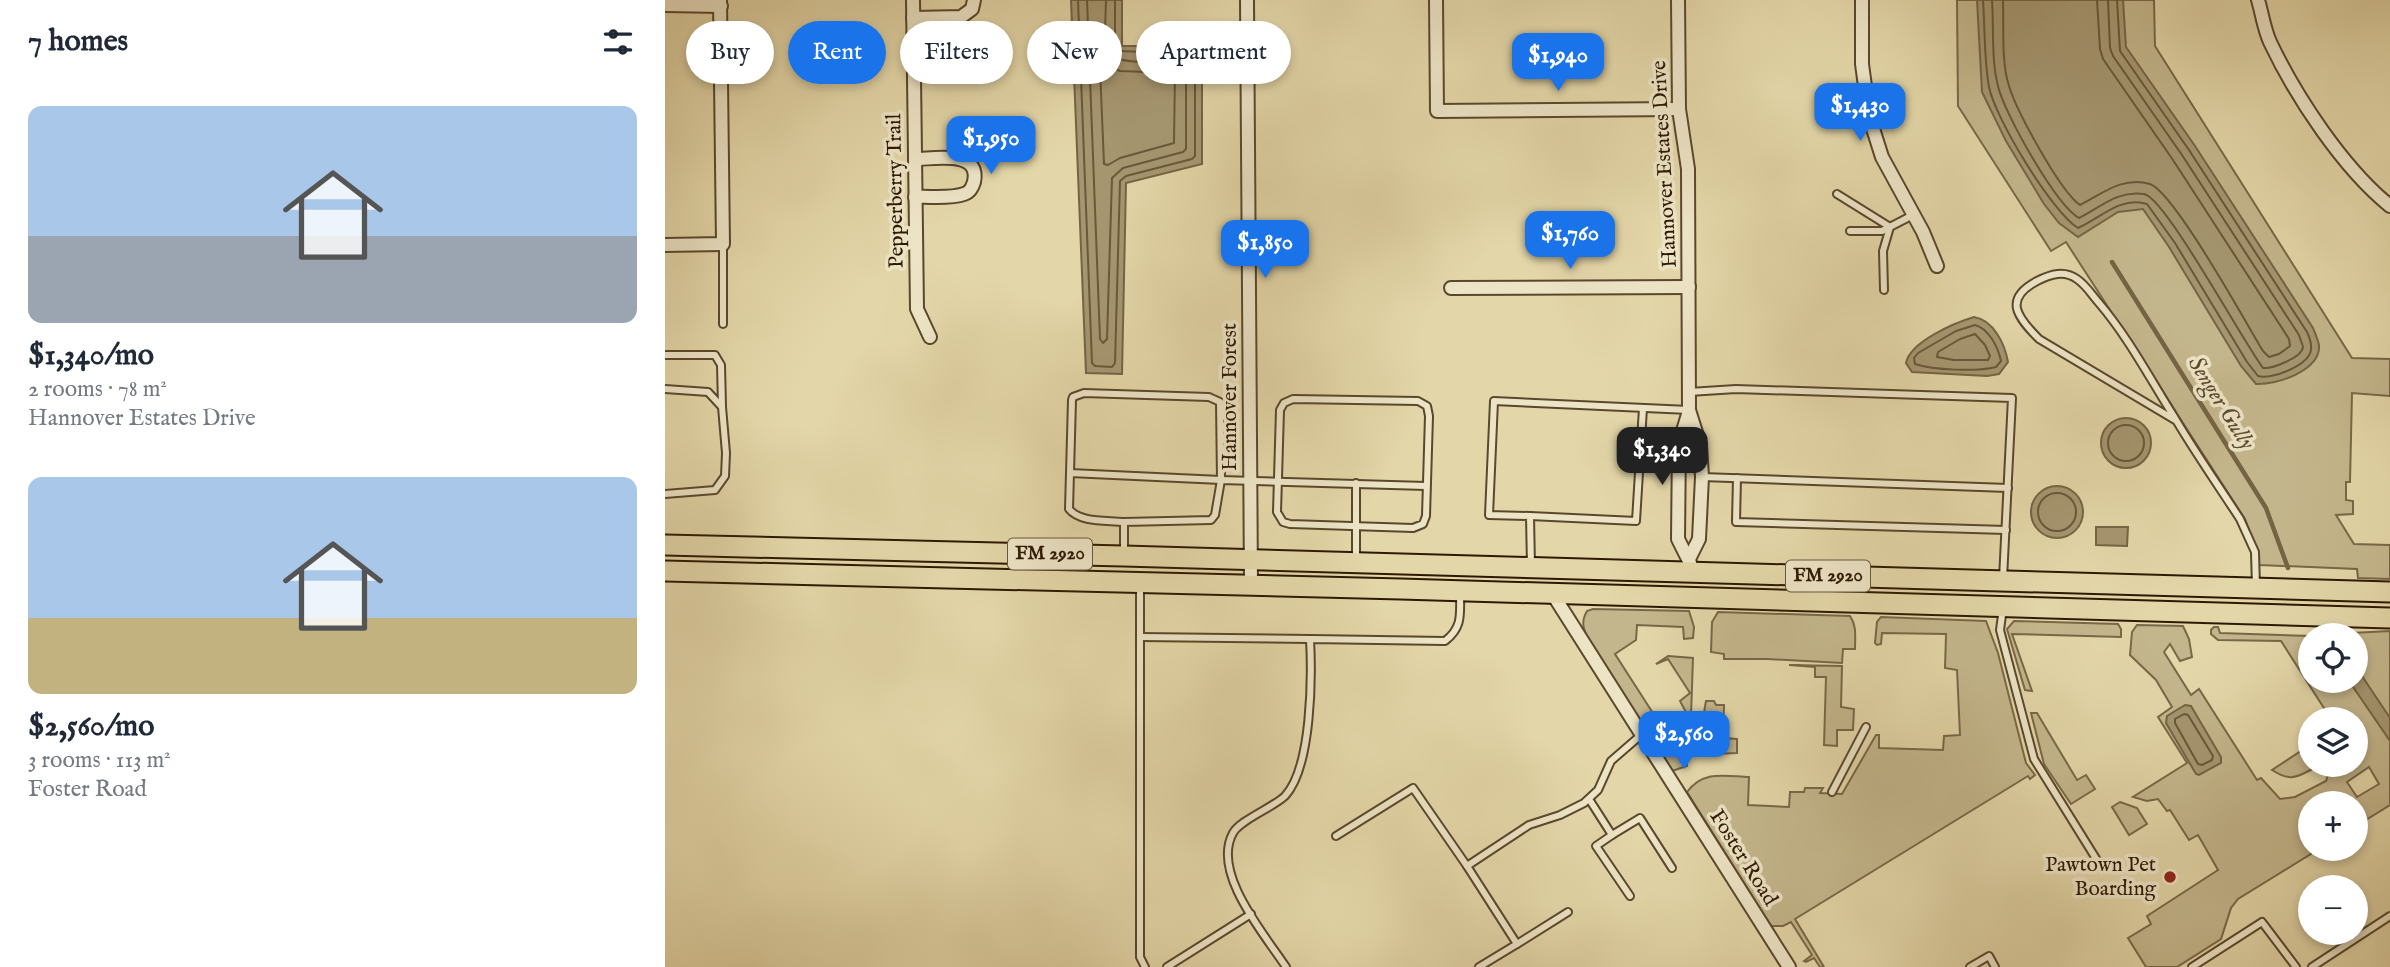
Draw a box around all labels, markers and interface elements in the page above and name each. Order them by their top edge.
chip: Buy [686,21,774,84]
chip: Rent [788,21,886,84]
chip: Filters [900,21,1013,84]
chip: New [1027,21,1122,84]
chip: Apartment [1136,21,1291,84]
text: 7 homes [28,23,128,61]
icon: filters [599,23,637,61]
pin: $1,940 [1501,34,1615,93]
text: $1,940 [1528,41,1588,70]
street label: Hannover Estates Drive [1646,59,1684,268]
pin: $1,430 [1803,83,1917,143]
text: $1,430 [1830,91,1890,120]
street label: Pepperberry Trail [881,113,911,269]
pin: $1,950 [934,116,1048,176]
text: $1,950 [962,124,1020,153]
icon: home [270,152,396,278]
pin: $1,760 [1513,212,1627,271]
text: $1,760 [1541,219,1599,248]
pin: $1,850 [1208,220,1322,280]
text: $1,850 [1237,228,1293,257]
street label: Hannover Forest [1217,323,1244,471]
text: $1,340/mo [28,337,154,375]
water label: Senger Gully [2180,351,2261,456]
text: 2 rooms · 78 m² [28,375,167,404]
text: Hannover Estates Drive [28,404,255,433]
pin: $1,340 [1605,428,1719,487]
text: $1,340 [1633,435,1691,464]
icon: home [270,523,396,649]
road number: FM 2920 [1008,538,1092,569]
road number: FM 2920 [1786,561,1870,592]
map controls [2298,623,2368,945]
button: locate [2298,623,2368,693]
button: layers [2298,707,2368,777]
text: $2,560/mo [28,708,154,746]
pin: $2,560 [1627,712,1741,771]
text: $2,560 [1655,719,1713,748]
text: 3 rooms · 113 m² [28,746,171,775]
text: Foster Road [28,775,147,804]
button: + [2298,791,2368,861]
street label: Foster Road [1703,805,1784,912]
place label: Pawtown Pet Boarding [2045,852,2157,903]
marker: Pawtown Pet Boarding [2162,869,2178,885]
button: − [2298,875,2368,945]

